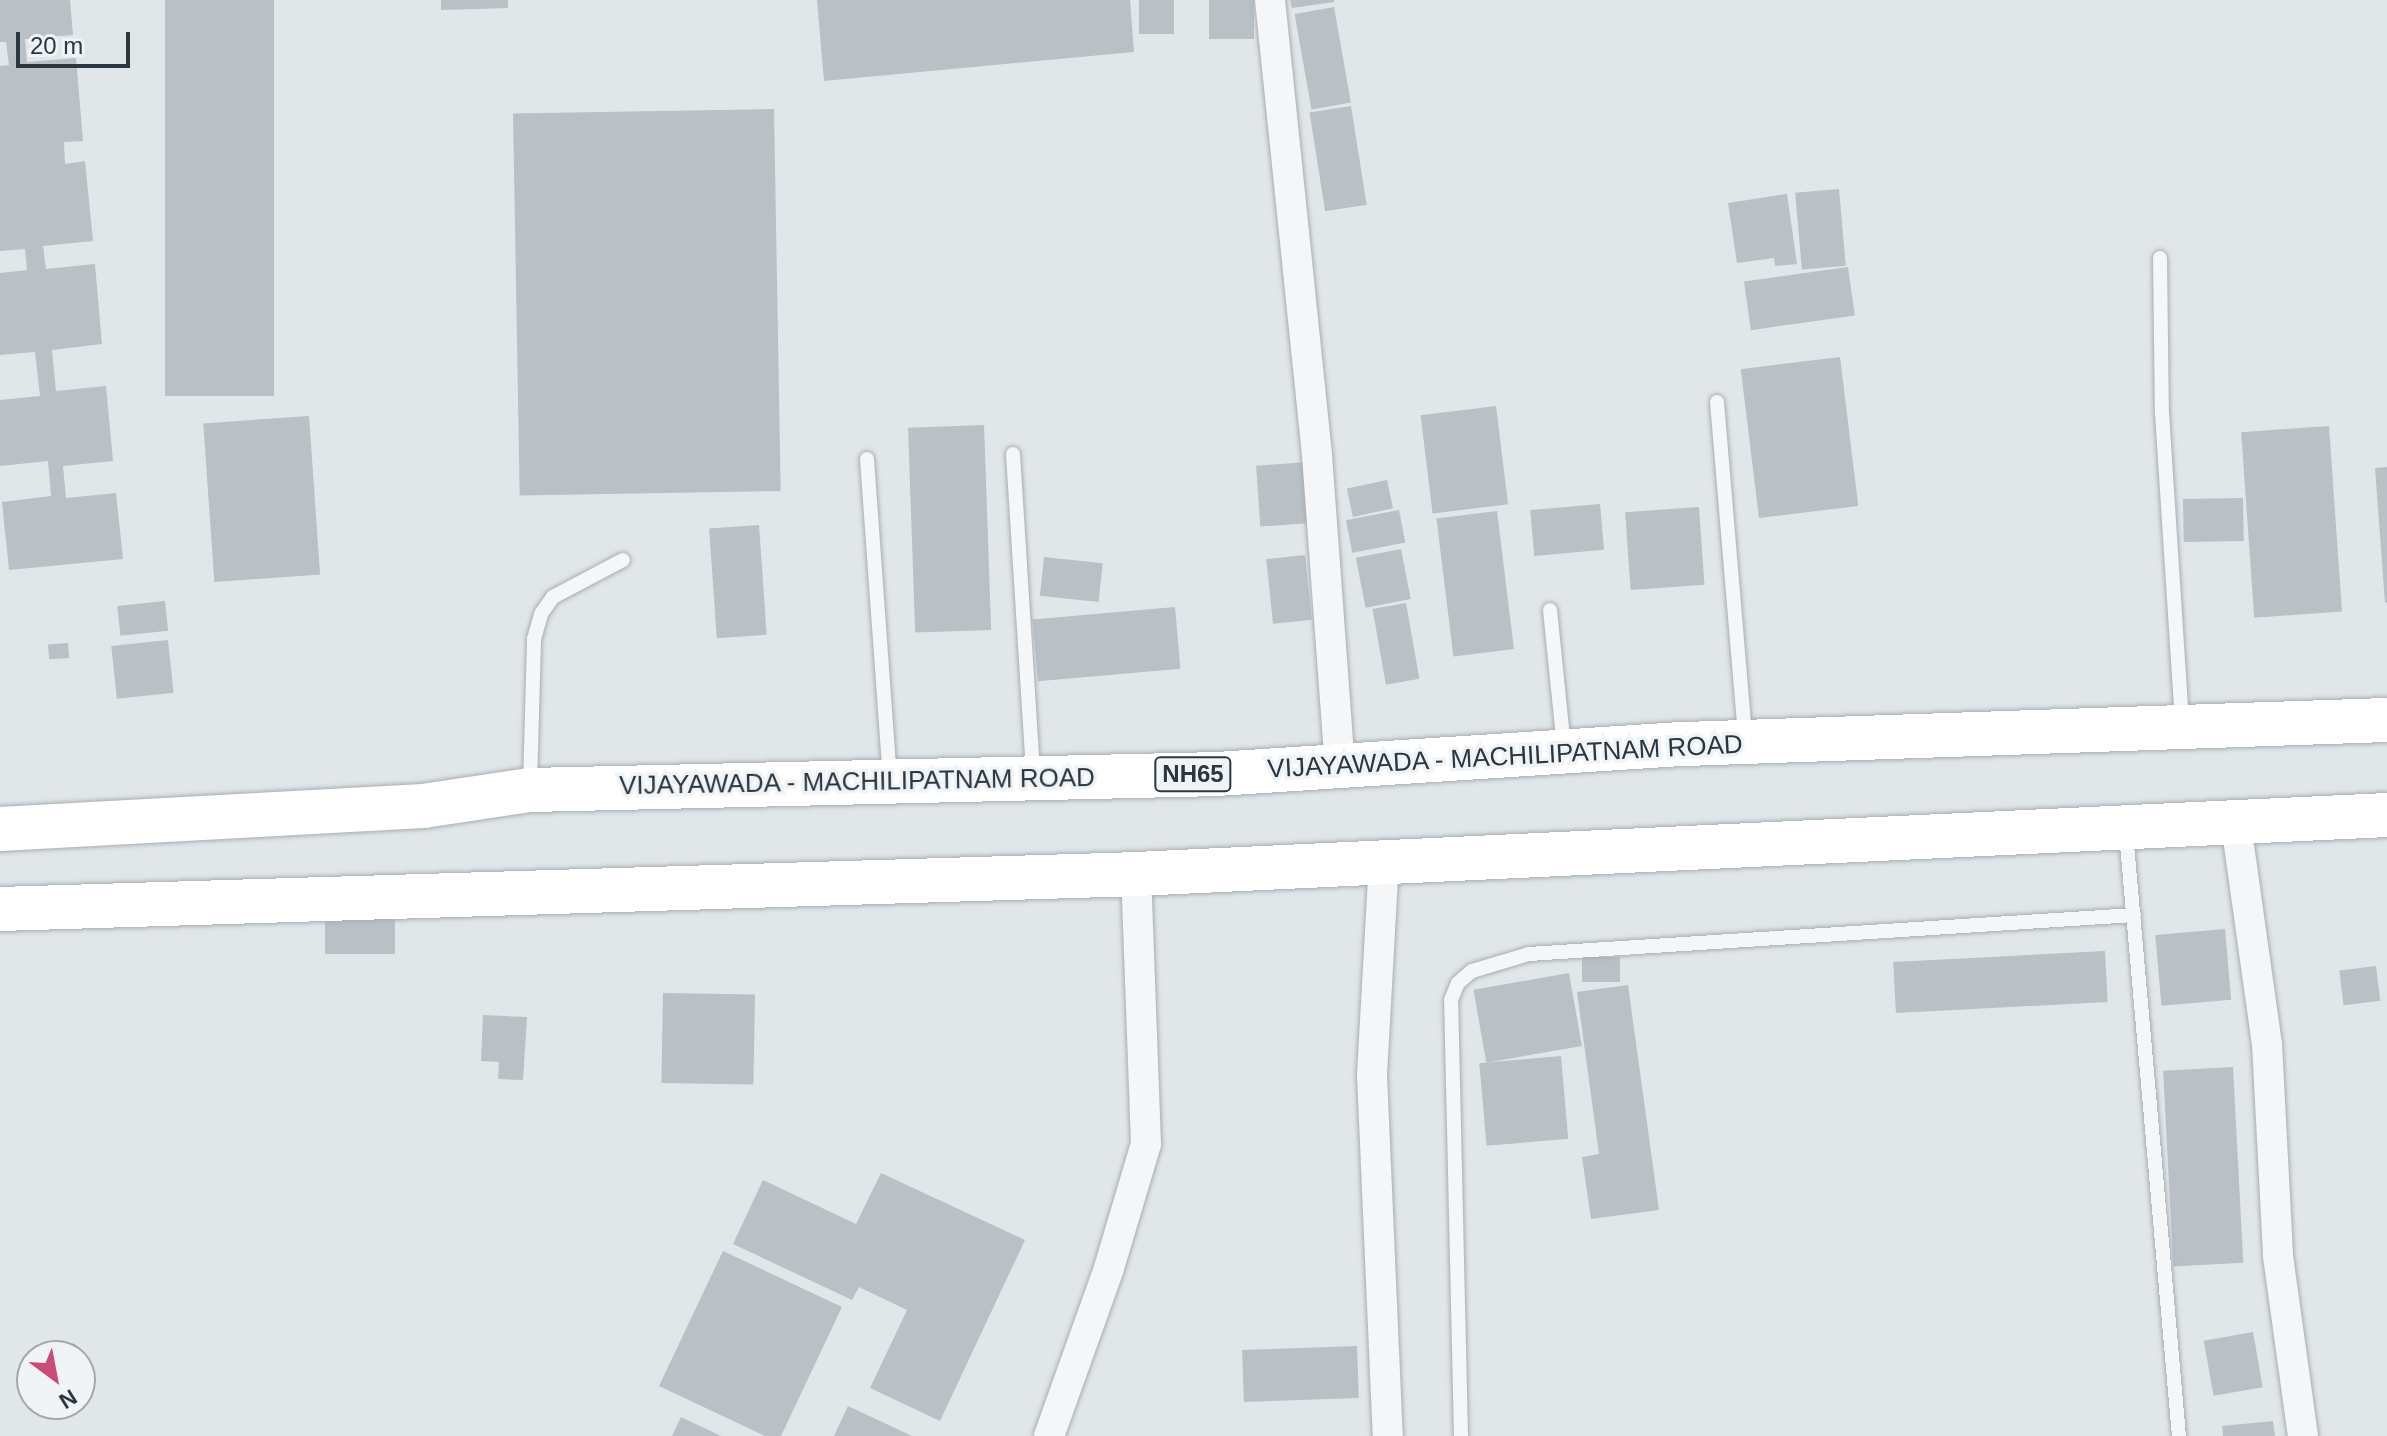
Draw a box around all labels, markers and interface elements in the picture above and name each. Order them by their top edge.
scale bar [20,16,134,66]
text: 20 m [30,32,83,59]
street label: VIJAYAWADA - MACHILIPATNAM ROAD [1266,729,1744,785]
road number: NH65 [1153,754,1233,794]
street label: VIJAYAWADA - MACHILIPATNAM ROAD [618,762,1096,802]
north arrow [16,1340,96,1420]
text: N [55,1384,81,1414]

